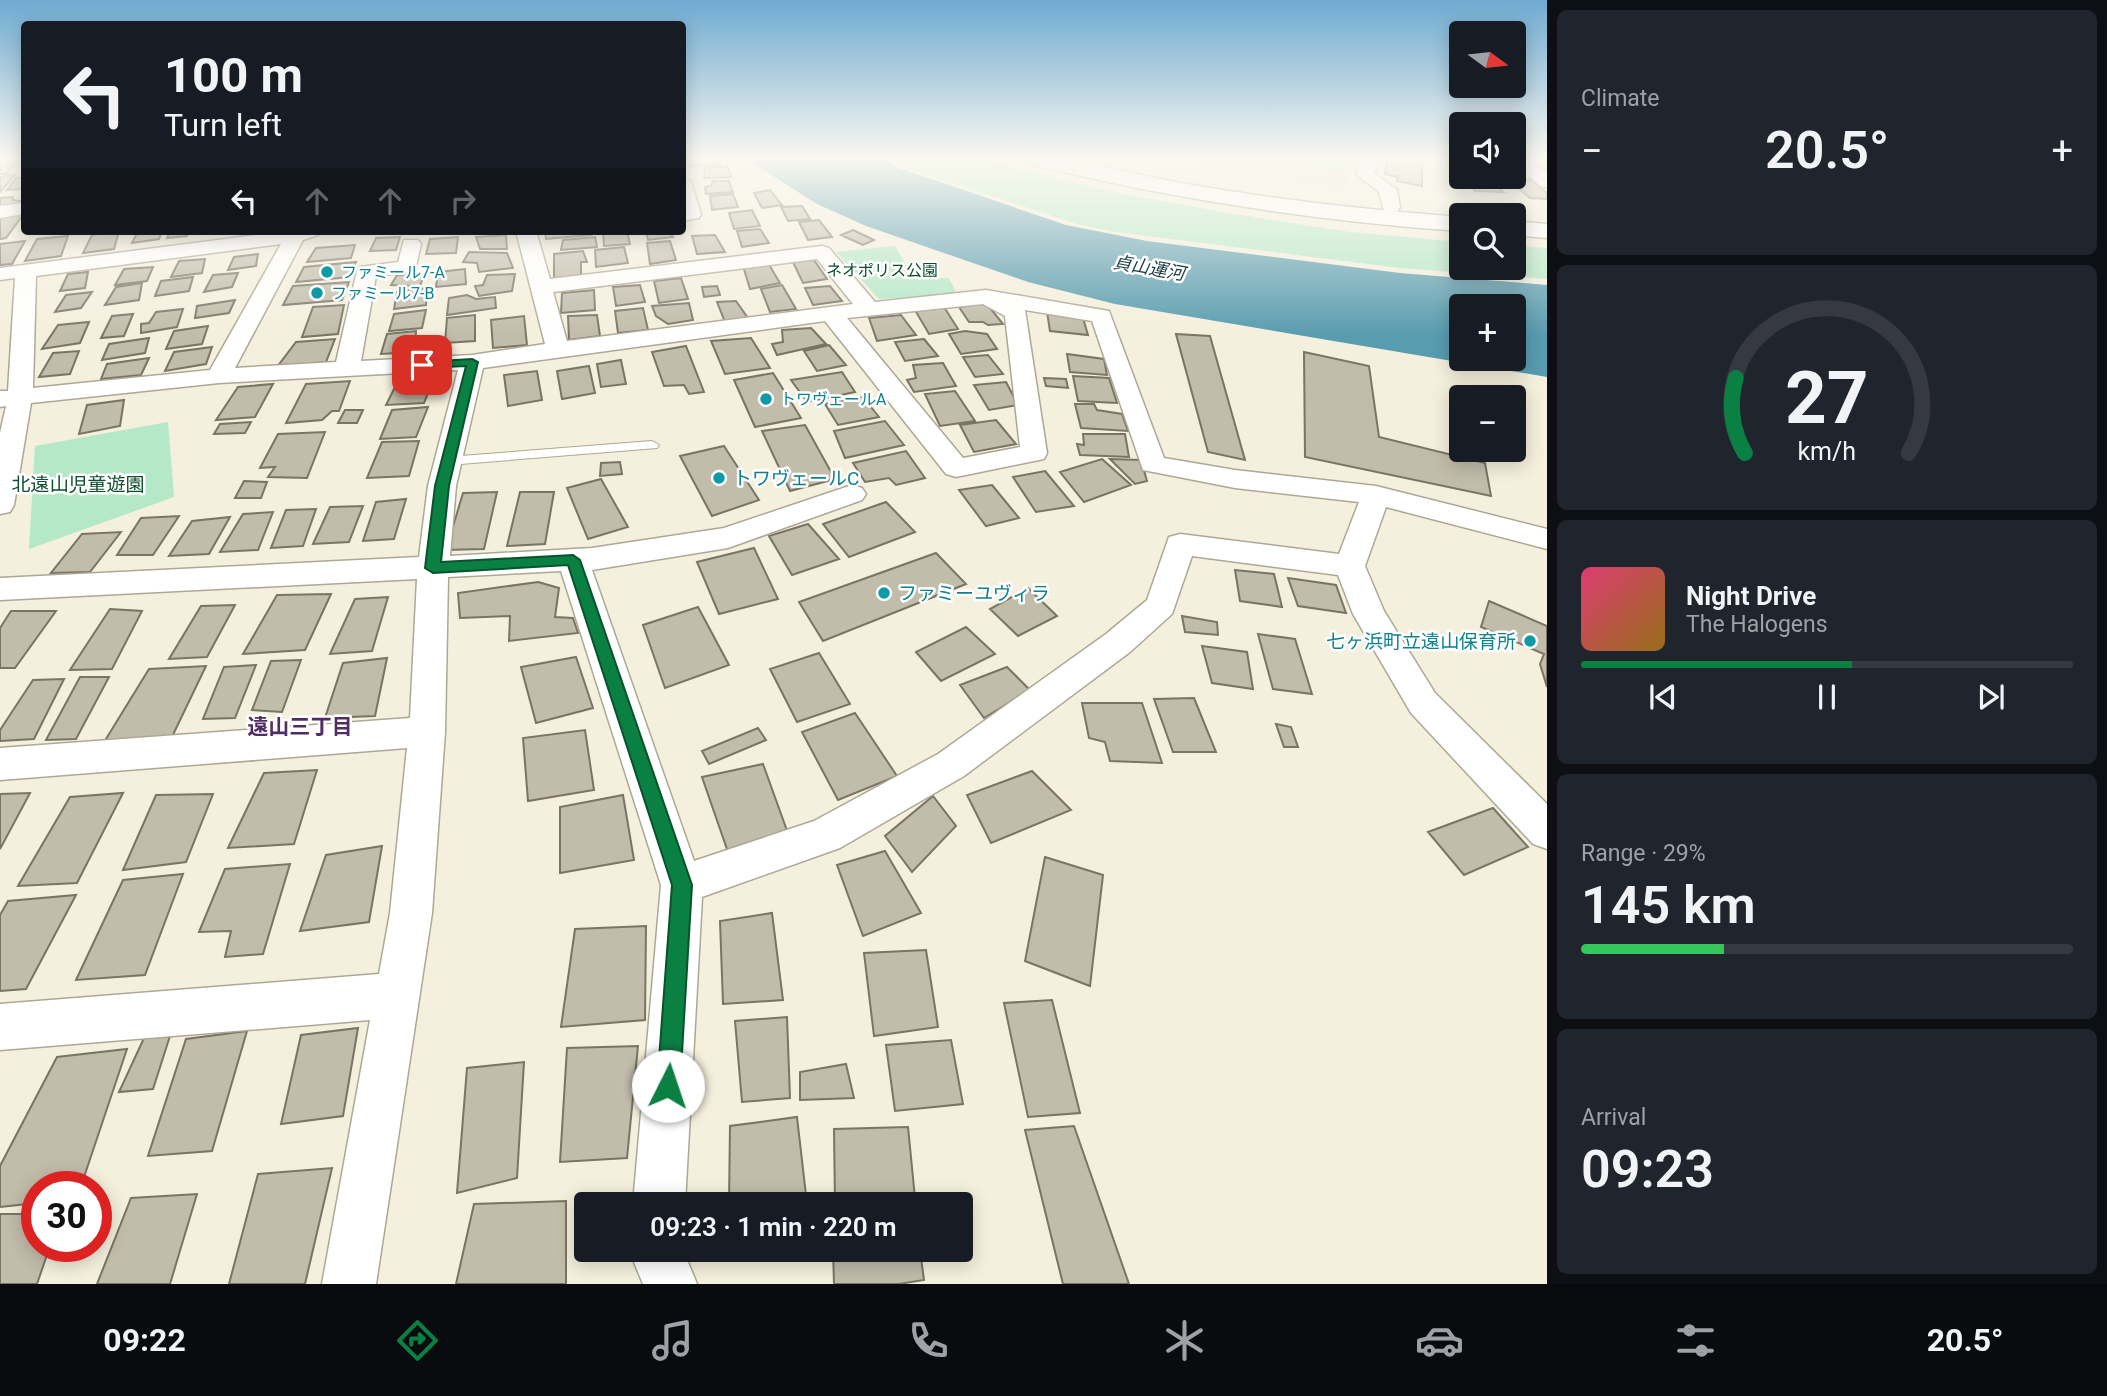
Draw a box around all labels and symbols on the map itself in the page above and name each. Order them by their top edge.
north arrow [1449,21,1526,98]
water label: 貞山運河 [1112,251,1189,285]
park label: ネオポリス公園 [826,261,938,280]
place label: ファミール7-A [341,263,445,282]
marker: ファミール7-A [319,264,335,280]
place label: ファミール7-B [331,284,434,303]
marker: ファミール7-B [309,285,325,301]
pin [392,335,452,395]
place label: トワヴェールA [780,390,887,409]
marker: トワヴェールA [758,391,774,407]
place label: トワヴェールC [733,467,859,490]
marker: トワヴェールC [711,470,727,486]
park label: 北遠山児童遊園 [11,473,145,496]
place label: ファミーユヴィラ [898,582,1050,605]
marker: ファミーユヴィラ [876,585,892,601]
place label: 七ヶ浜町立遠山保育所 [1326,630,1516,653]
marker: 七ヶ浜町立遠山保育所 [1522,633,1538,649]
district label: 遠山三丁目 [248,715,353,739]
position arrow [631,1049,705,1123]
speed limit sign: 30 [21,1171,112,1262]

